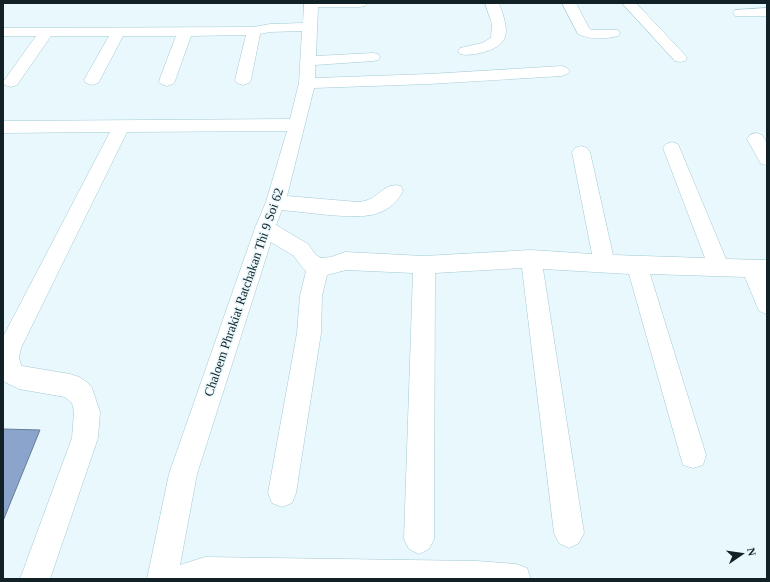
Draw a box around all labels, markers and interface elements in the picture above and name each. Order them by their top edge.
street label: Chaloem Phrakiat Ratchakan Thi 9 Soi 62 [201,186,286,398]
north arrow [722,534,762,574]
text: N [745,547,758,557]

